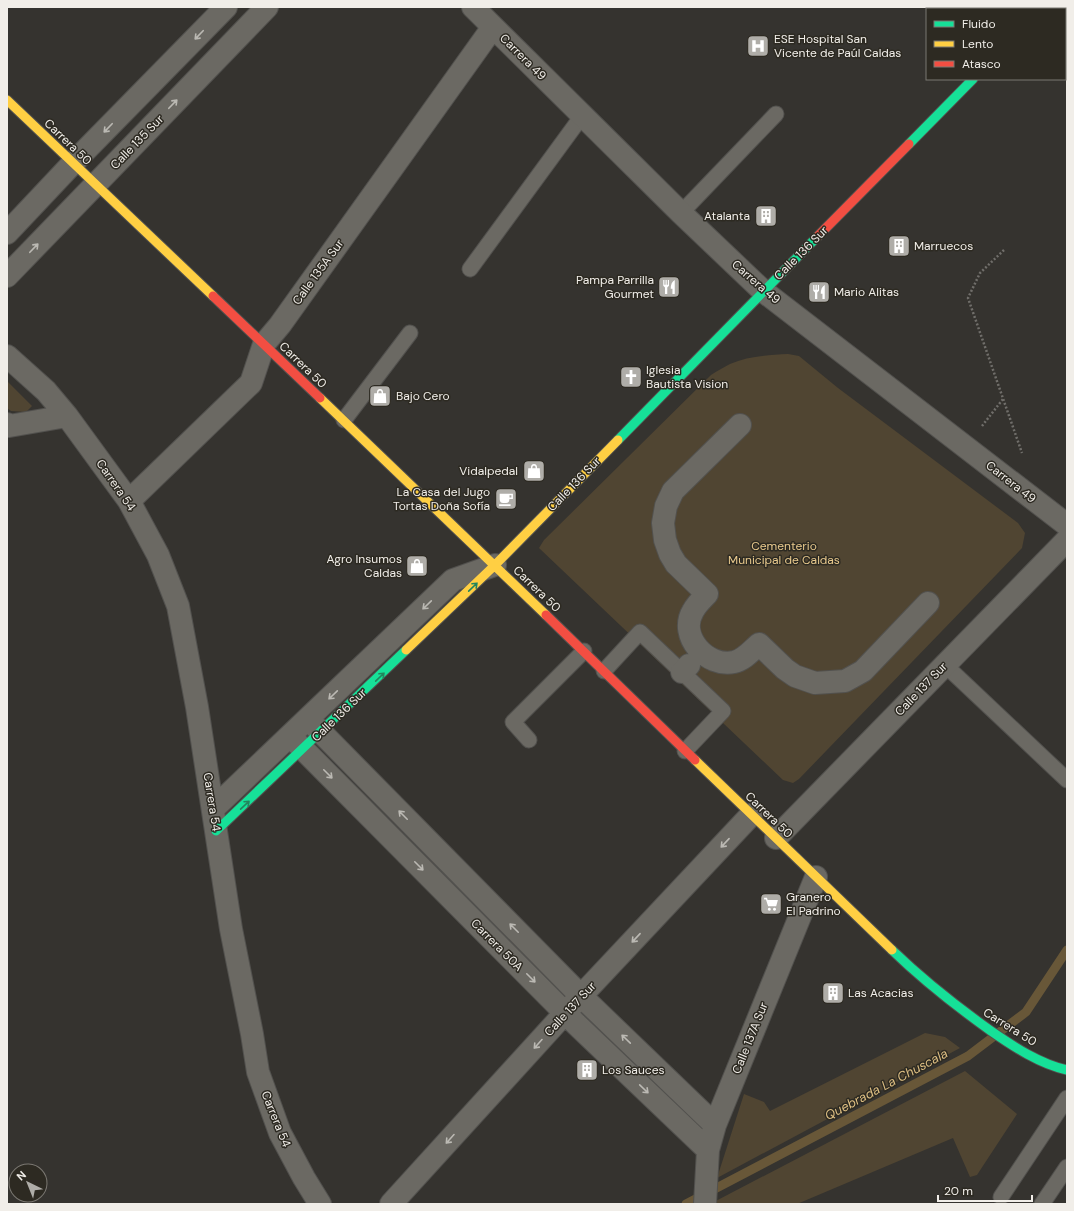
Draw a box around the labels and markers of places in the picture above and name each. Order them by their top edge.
place label: ESE Hospital San Vicente de Paúl Caldas [774,31,901,61]
hospital icon: ESE Hospital San Vicente de Paúl Caldas [745,33,771,59]
building icon: Atalanta [753,203,779,229]
place label: Atalanta [704,208,750,224]
building icon: Marruecos [886,233,912,259]
place label: Marruecos [914,238,973,254]
place label: Pampa Parrilla Gourmet [576,272,654,302]
restaurant icon: Pampa Parrilla Gourmet [656,274,682,300]
restaurant icon: Mario Alitas [806,279,832,305]
place label: Mario Alitas [834,284,899,300]
place label: Iglesia Bautista Vision [646,362,728,392]
church icon: Iglesia Bautista Vision [618,364,644,390]
shop icon: Bajo Cero [367,383,393,409]
place label: Bajo Cero [396,388,450,404]
shop icon: Vidalpedal [521,458,547,484]
place label: Vidalpedal [459,463,518,479]
place label: La Casa del Jugo Tortas Doña Sofía [393,484,490,514]
cafe icon: La Casa del Jugo Tortas Doña Sofía [493,486,519,512]
place label: Agro Insumos Caldas [326,551,402,581]
shop icon: Agro Insumos Caldas [404,553,430,579]
place label: Granero El Padrino [786,889,841,919]
supermarket icon: Granero El Padrino [758,891,784,917]
building icon: Las Acacias [820,980,846,1006]
place label: Las Acacias [848,985,913,1001]
building icon: Los Sauces [574,1057,600,1083]
place label: Los Sauces [602,1062,664,1078]

